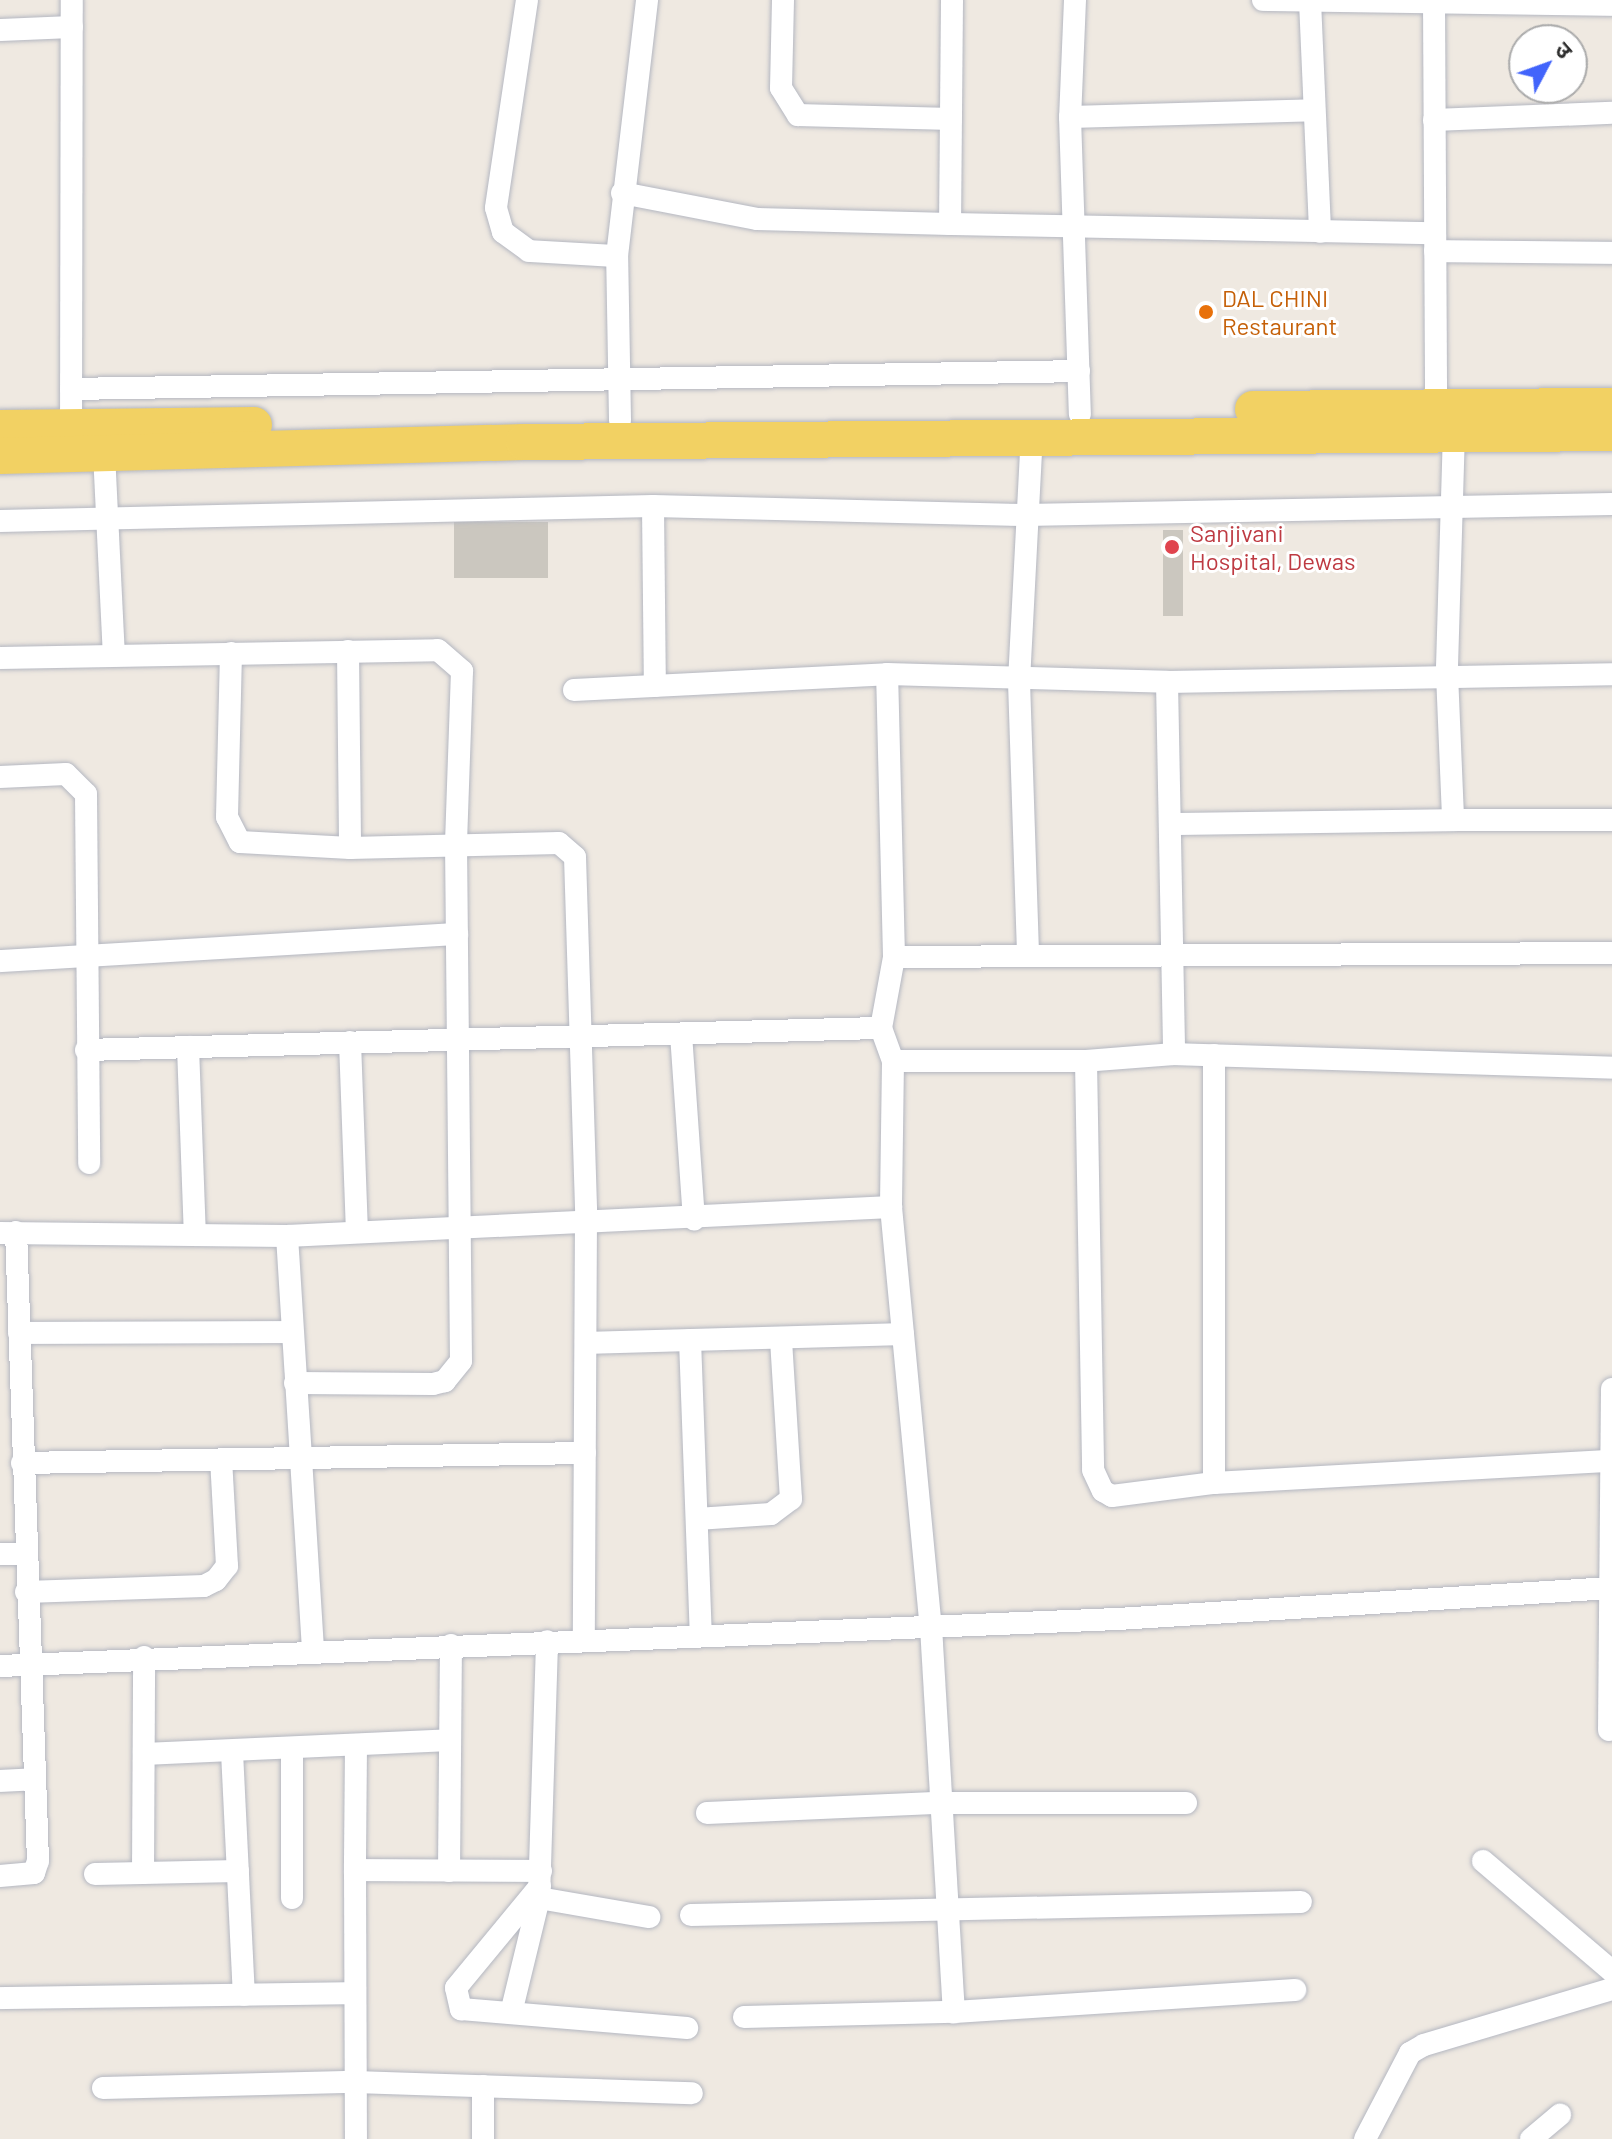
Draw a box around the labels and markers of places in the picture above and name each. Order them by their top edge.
place label: DAL CHINI Restaurant [1222,284,1337,340]
marker: DAL CHINI Restaurant [1197,303,1215,321]
place label: Sanjivani Hospital, Dewas [1190,519,1356,575]
marker: Sanjivani Hospital, Dewas [1161,536,1183,558]

